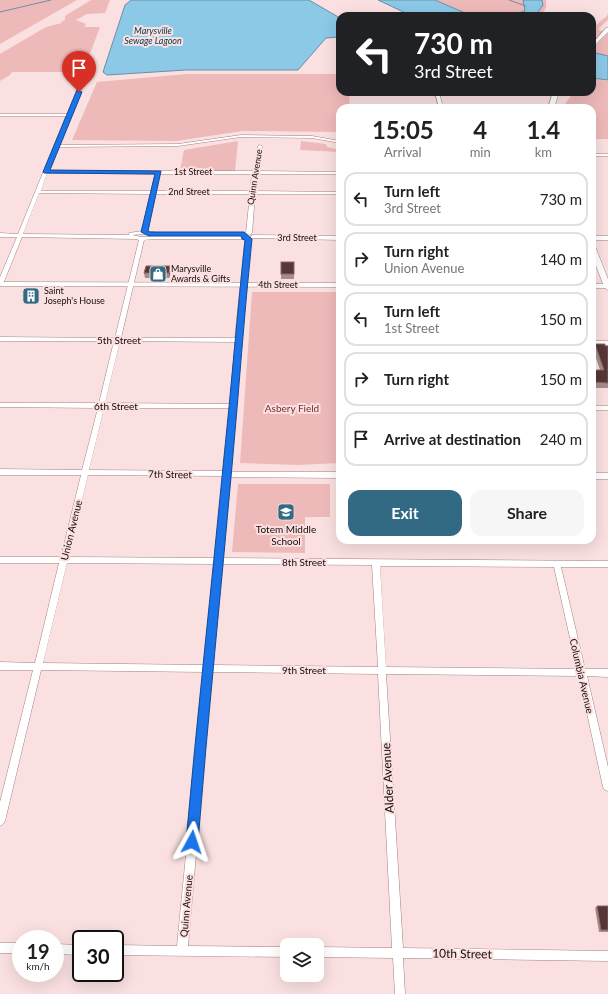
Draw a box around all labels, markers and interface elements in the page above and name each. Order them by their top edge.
water label: Marysville Sewage Lagoon [124,25,182,46]
text: 730 m [414,26,493,60]
icon: left [348,28,400,80]
pin [62,51,96,92]
icon: arrive [68,57,90,79]
text: 3rd Street [414,60,493,82]
text: 15:05 [372,115,434,144]
text: 4 [473,115,487,144]
text: 1.4 [527,115,560,144]
text: Arrival [384,144,422,160]
text: min [470,144,491,160]
text: km [535,144,552,160]
street label: Quinn Avenue [245,148,264,206]
street label: 1st Street [174,166,213,177]
text: Turn left [384,182,440,200]
street label: 2nd Street [168,186,210,197]
icon: left [350,188,372,210]
text: 730 m [540,190,582,208]
text: 3rd Street [384,200,441,216]
street label: 3rd Street [277,232,317,243]
text: Turn right [384,242,449,260]
icon: right [350,248,372,270]
text: 140 m [540,250,582,268]
text: Union Avenue [384,260,464,276]
place label: Marysville Awards & Gifts [171,263,230,284]
shop icon: Marysville Awards & Gifts [148,264,168,284]
street label: 4th Street [258,279,299,290]
place label: Saint Joseph's House [44,285,105,306]
building icon: Saint Joseph's House [21,286,41,306]
text: Turn left [384,302,440,320]
icon: left [350,308,372,330]
text: 150 m [540,310,582,328]
text: 1st Street [384,320,439,336]
street label: 5th Street [97,334,141,346]
icon: right [350,368,372,390]
text: Turn right [384,370,449,388]
text: 150 m [540,370,582,388]
street label: 6th Street [94,400,138,412]
park label: Asbery Field [265,402,319,414]
icon: arrive [350,428,372,450]
text: Arrive at destination [384,430,521,448]
text: 240 m [540,430,582,448]
street label: 7th Street [148,468,192,480]
button: Exit [348,490,462,536]
button: Share [470,490,584,536]
street label: Union Avenue [58,499,84,561]
school or university icon: Totem Middle School [276,502,296,522]
place label: Totem Middle School [256,523,316,547]
street label: 8th Street [282,556,326,568]
street label: Columbia Avenue [568,637,596,715]
street label: 9th Street [282,664,326,676]
street label: Alder Avenue [378,742,397,814]
position arrow [171,821,213,863]
street label: Quinn Avenue [177,874,195,938]
speed limit sign: 30 [72,930,124,982]
map controls [280,938,324,982]
button: layers [280,938,324,982]
text: 19 [26,939,50,963]
street label: 10th Street [432,945,493,962]
text: km/h [26,960,50,972]

